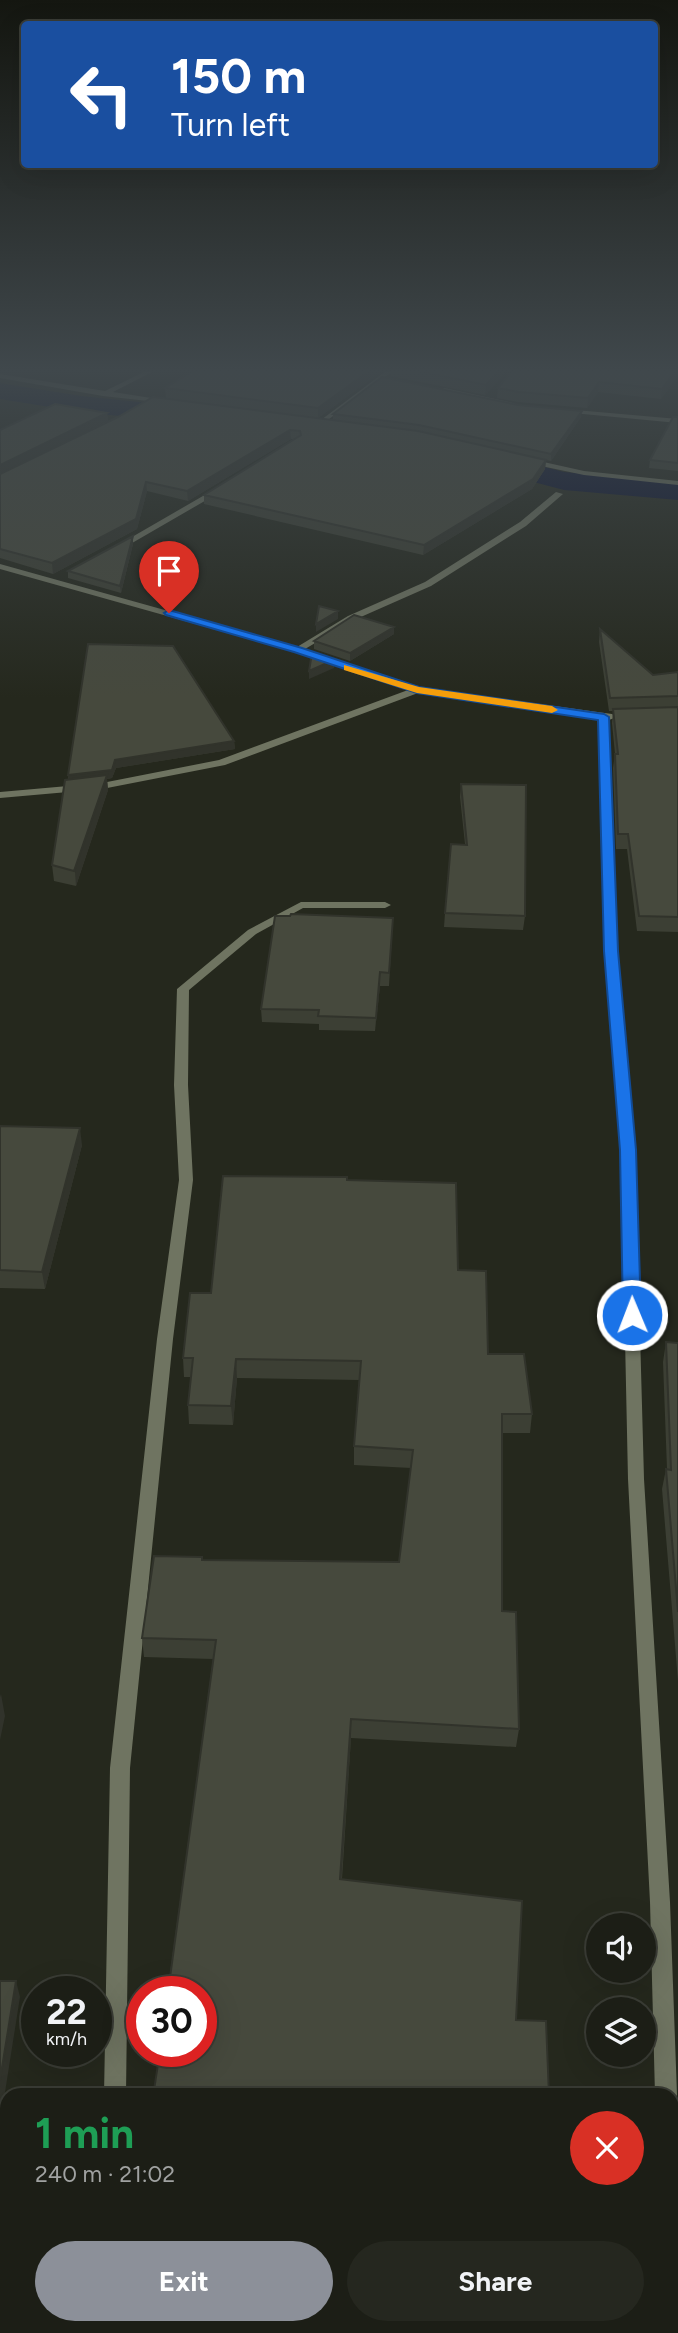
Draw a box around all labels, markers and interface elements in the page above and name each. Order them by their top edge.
text: 150 m [171,46,306,105]
icon: left [56,49,147,140]
text: Turn left [171,106,290,144]
pin [139,541,199,613]
icon: arrive [150,552,188,590]
position arrow [595,1278,669,1352]
map controls [586,1913,656,2067]
button: sound [586,1913,656,1983]
speed limit sign: 30 [126,1976,217,2067]
text: 22 [46,1991,87,2033]
button: layers [586,1997,656,2067]
text: km/h [46,2028,87,2050]
text: 1 min [35,2108,134,2159]
button: close [570,2111,644,2185]
text: 240 m · 21:02 [35,2160,175,2188]
button: Exit [35,2241,333,2321]
button: Share [347,2241,644,2321]

